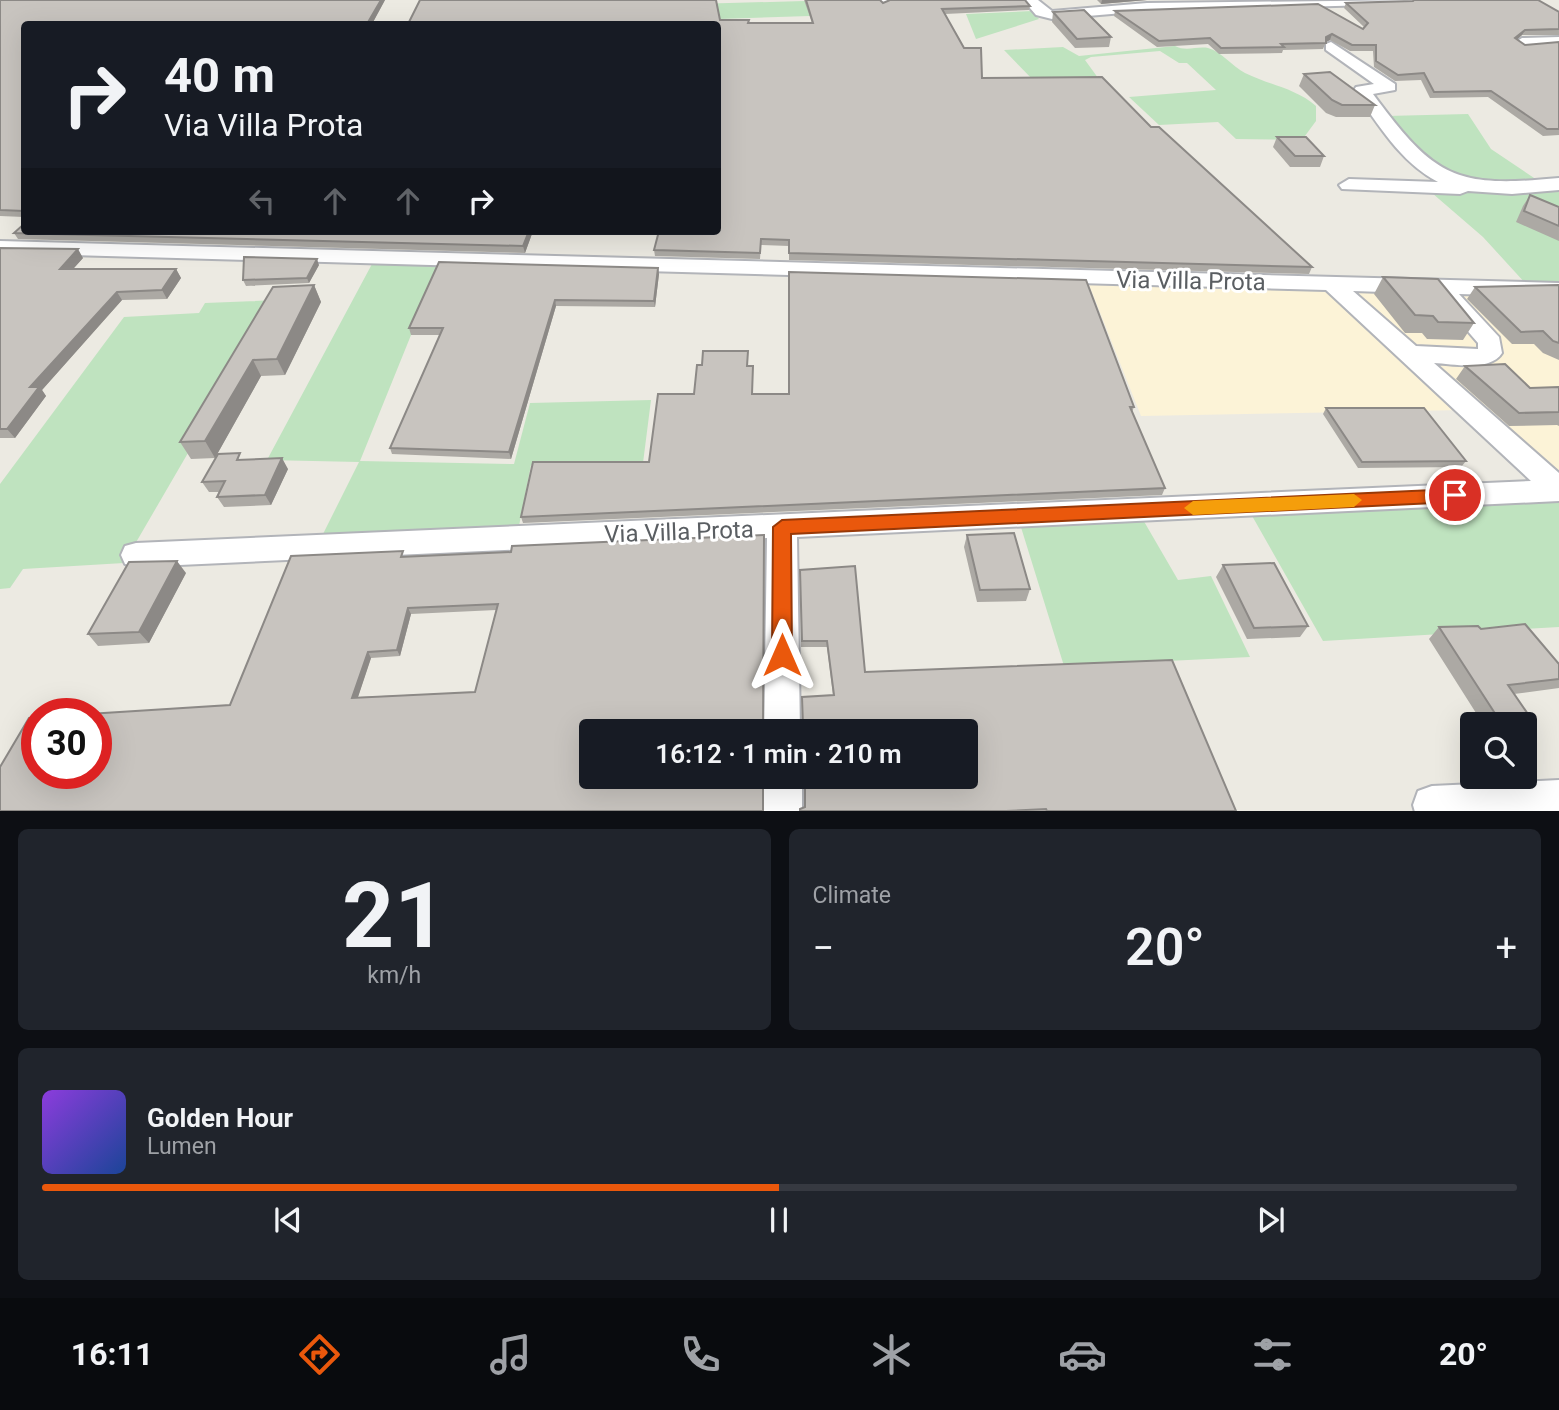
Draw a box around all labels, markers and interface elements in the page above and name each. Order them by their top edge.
text: 40 m [164,47,275,104]
icon: right [49,49,140,140]
text: Via Villa Prota [164,106,363,144]
icon: left [243,182,281,220]
icon: ahead [316,182,354,220]
icon: ahead [389,182,427,220]
icon: right [462,182,500,220]
street label: Via Villa Prota [1116,266,1266,296]
pin [1425,465,1485,525]
icon: arrive [1436,476,1474,514]
street label: Via Villa Prota [604,515,754,549]
position arrow [745,618,819,692]
speed limit sign: 30 [21,698,112,789]
map controls [1460,712,1537,789]
button: search [1460,712,1537,789]
text: 16:12 · 1 min · 210 m [655,739,902,769]
text: 21 [342,863,446,969]
text: Climate [813,882,891,909]
text: 20° [1125,917,1205,978]
text: − [813,926,834,970]
text: + [1495,926,1517,970]
text: km/h [367,962,421,989]
text: Golden Hour [147,1103,293,1133]
text: Lumen [147,1133,217,1160]
icon: previous [269,1201,307,1239]
icon: pause [760,1201,798,1239]
icon: next [1252,1201,1290,1239]
icon: directions [295,1330,344,1379]
icon: music [486,1330,535,1379]
icon: phone [676,1330,725,1379]
icon: climate [867,1330,916,1379]
icon: car [1058,1330,1107,1379]
icon: filters [1248,1330,1297,1379]
text: 16:11 [71,1335,153,1373]
text: 20° [1439,1335,1488,1373]

